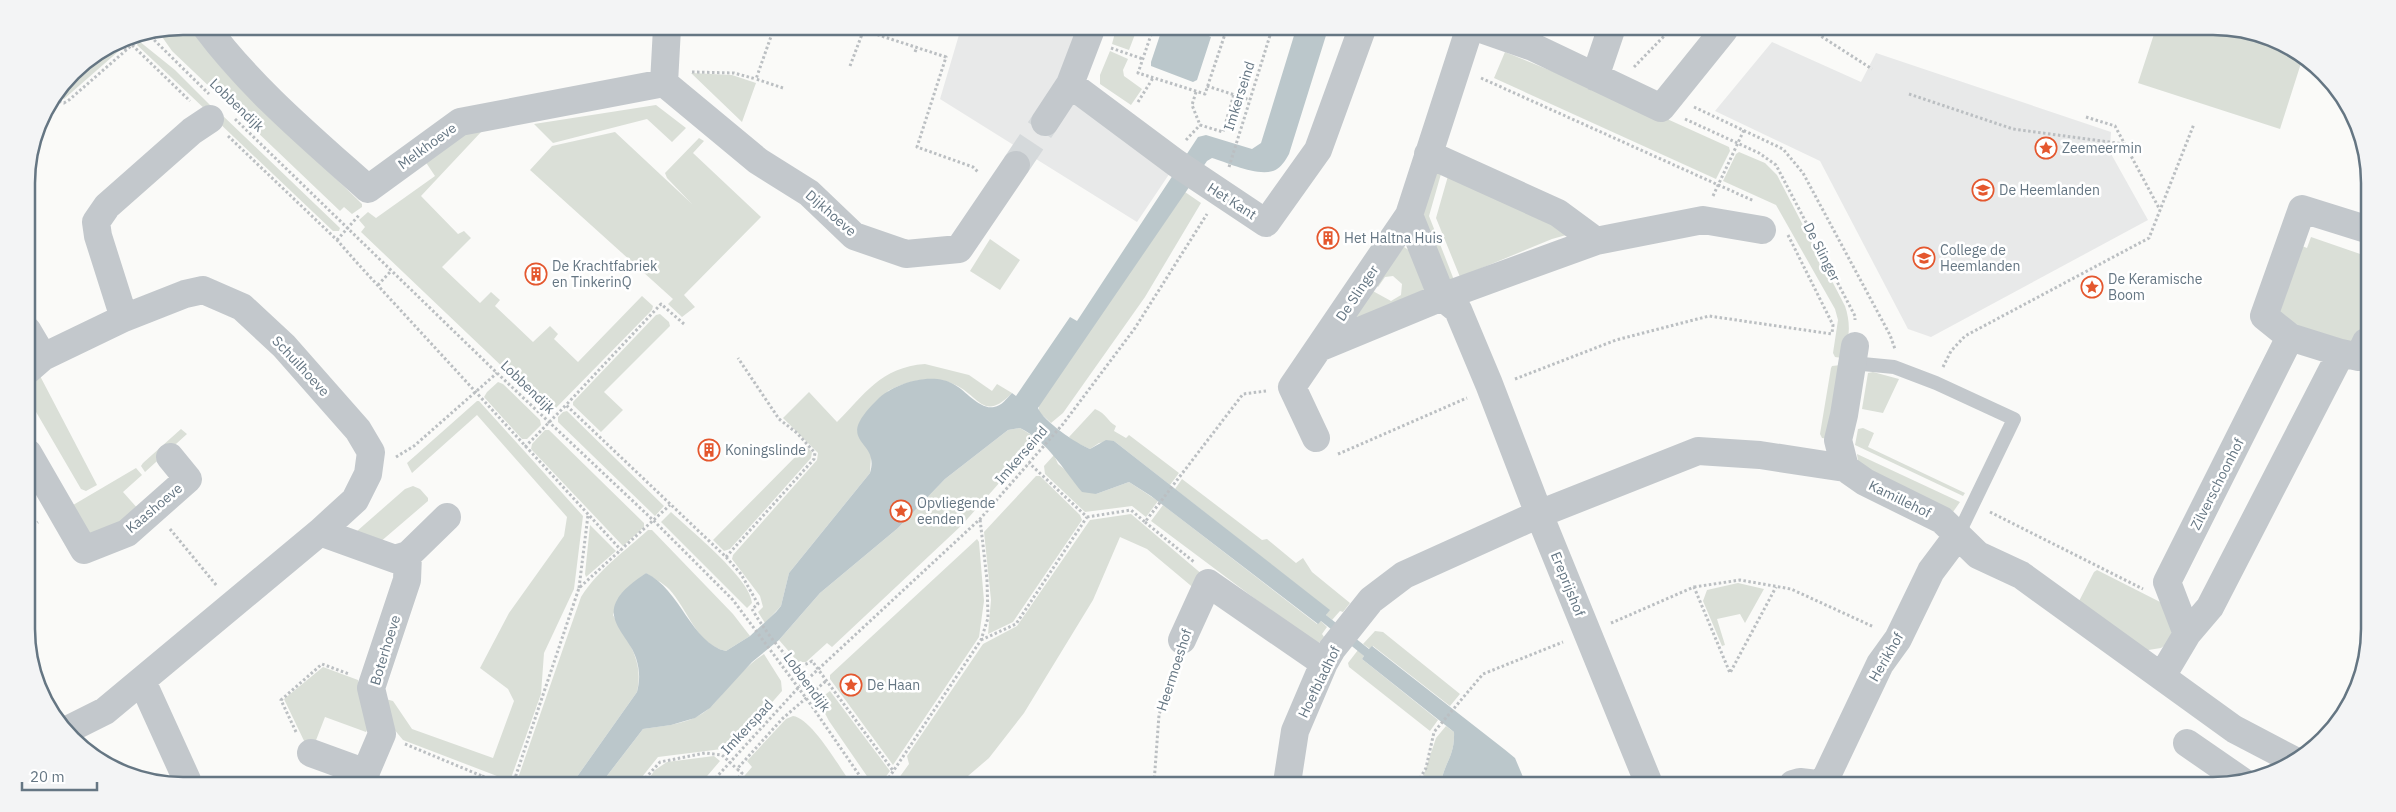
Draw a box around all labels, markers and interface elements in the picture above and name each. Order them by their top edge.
street label: Imkerseind [1219,59,1259,133]
street label: Lobbendijk [206,75,269,136]
street label: Melkhoeve [394,119,460,173]
place icon: Zeemeermin [2034,136,2058,160]
place label: Zeemeermin [2062,139,2142,157]
school or university icon: De Heemlanden [1971,178,1995,202]
street label: Het Kant [1204,179,1260,224]
place label: De Heemlanden [1999,181,2100,199]
street label: Dijkhoeve [802,186,860,240]
street label: De Slinger [1799,219,1845,285]
building icon: Het Haltna Huis [1316,226,1340,250]
place label: Het Haltna Huis [1344,229,1443,247]
place label: College de Heemlanden [1940,241,2021,275]
school or university icon: College de Heemlanden [1912,246,1936,270]
place label: De Krachtfabriek en TinkerinQ [552,257,658,291]
street label: De Slinger [1332,261,1382,325]
building icon: De Krachtfabriek en TinkerinQ [524,262,548,286]
place label: De Keramische Boom [2108,270,2203,304]
place icon: De Keramische Boom [2080,275,2104,299]
street label: Schuilhoeve [268,332,334,400]
street label: Lobbendijk [497,357,560,418]
street label: Imkerseind [991,422,1051,488]
street label: Zilverschoonhof [2186,435,2248,533]
building icon: Koningslinde [697,438,721,462]
place label: Koningslinde [725,441,806,459]
street label: Kamillehof [1866,476,1935,522]
street label: Kaashoeve [122,479,186,537]
place label: Opvliegende eenden [917,494,996,528]
place icon: Opvliegende eenden [889,499,913,523]
street label: Ereprijshof [1547,549,1589,619]
street label: Boterhoeve [366,612,404,687]
street label: Heermoeshof [1152,626,1196,713]
street label: Herikhof [1865,629,1907,685]
street label: Hoefbladhof [1294,643,1344,721]
street label: Lobbendijk [779,649,835,716]
place icon: De Haan [839,673,863,697]
place label: De Haan [867,676,920,694]
street label: Imkerspad [717,696,777,758]
scale bar [22,760,98,792]
text: 20 m [30,767,65,786]

